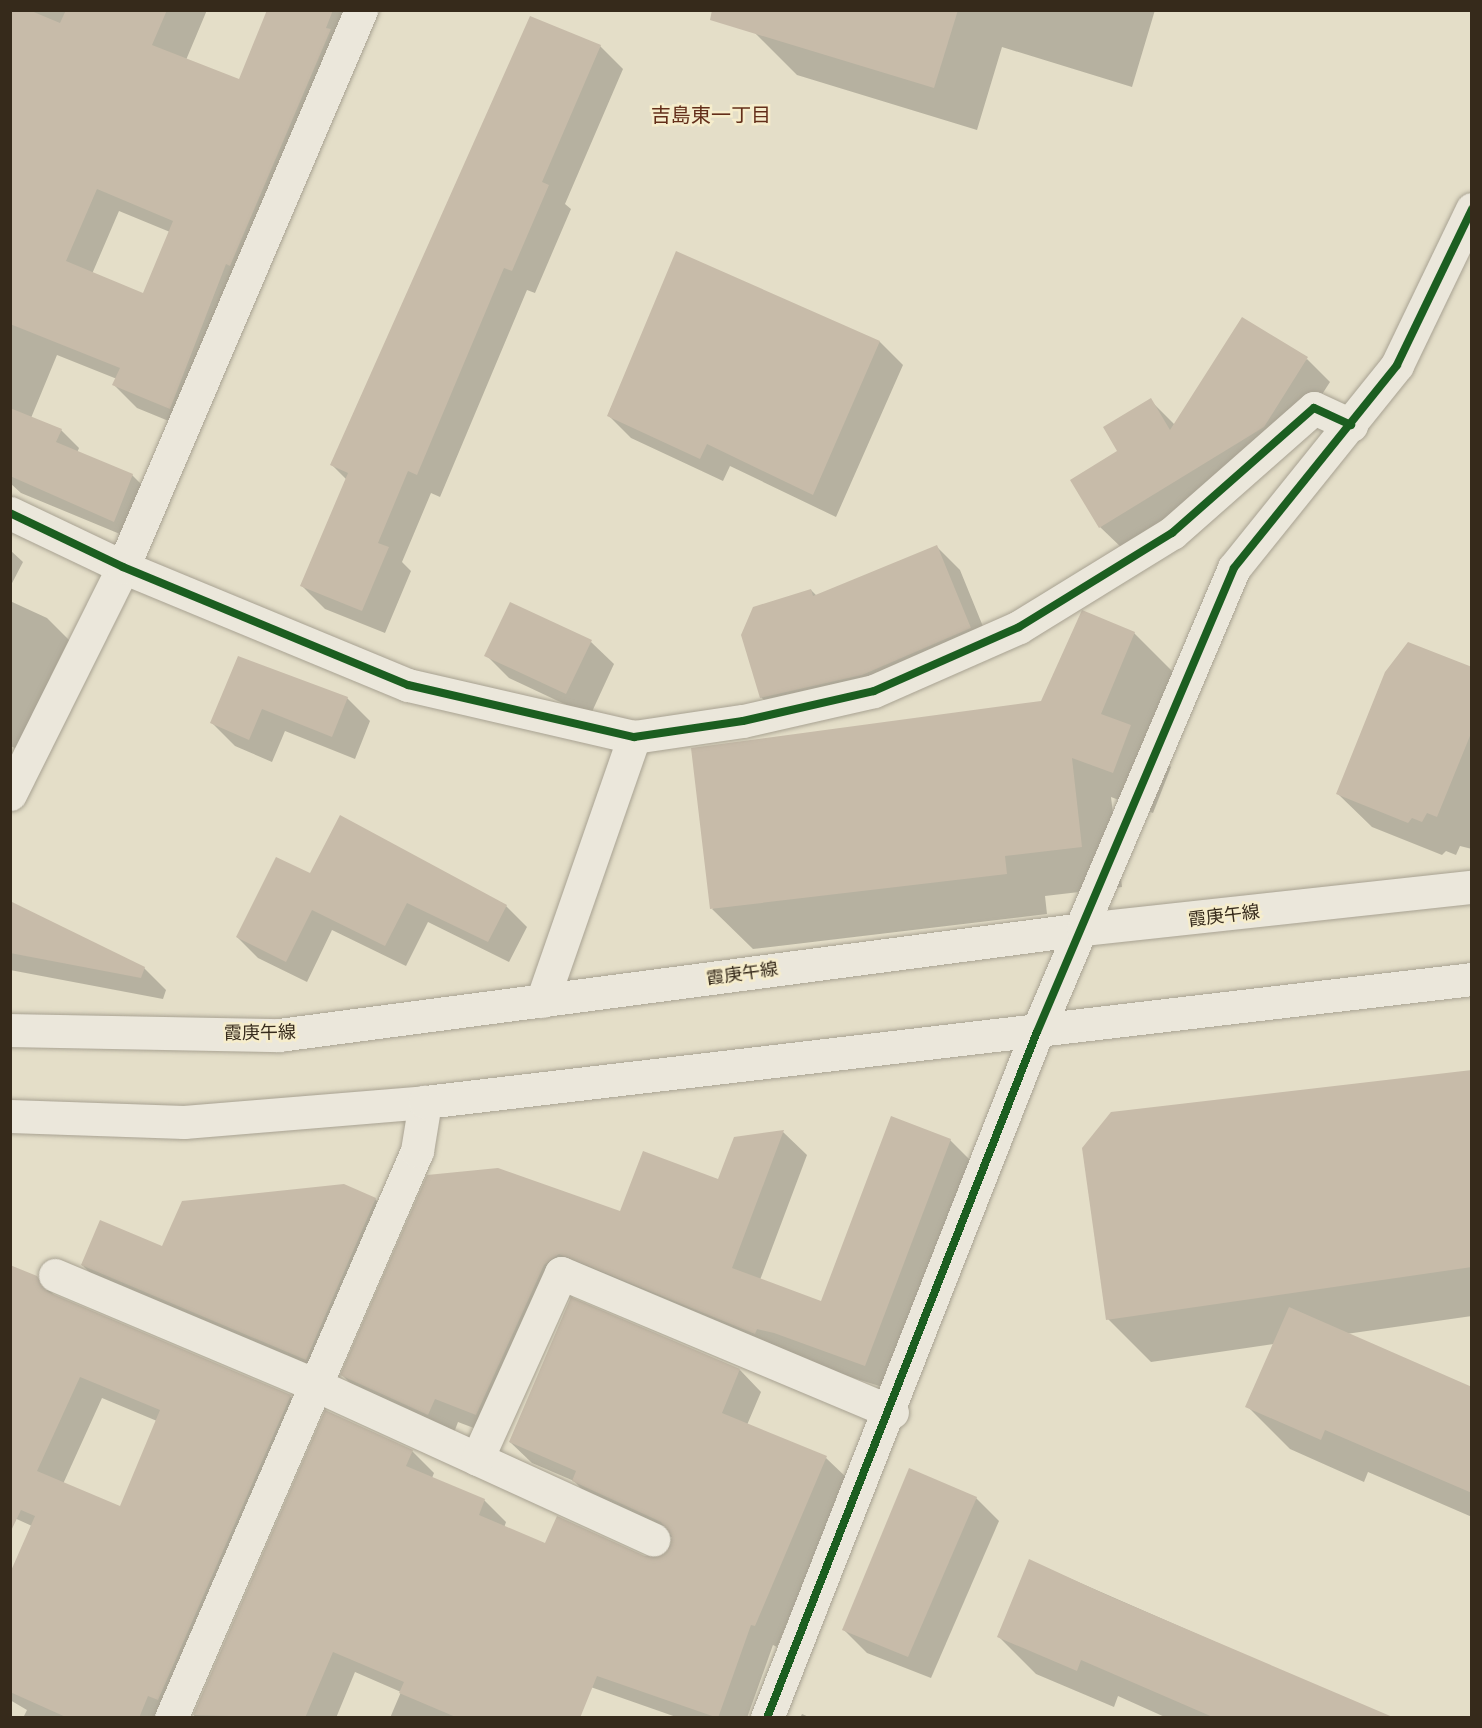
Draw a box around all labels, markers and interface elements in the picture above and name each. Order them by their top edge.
district label: 吉島東一丁目 [651,103,771,127]
street label: 霞庚午線 [1187,901,1261,931]
street label: 霞庚午線 [705,958,779,990]
street label: 霞庚午線 [224,1022,296,1044]

